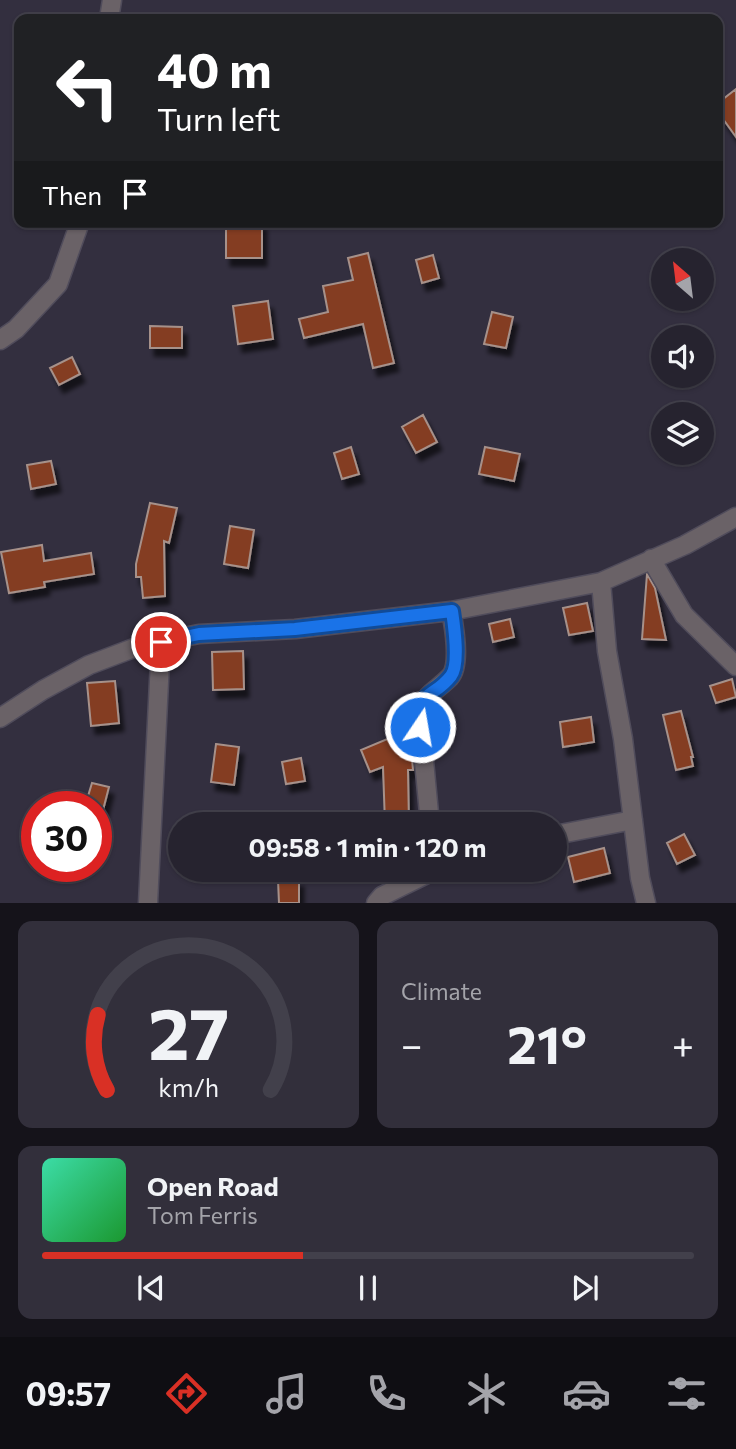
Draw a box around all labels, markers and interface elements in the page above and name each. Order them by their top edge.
text: 40 m [157,38,272,98]
icon: left [42,42,133,133]
text: Turn left [157,98,281,138]
icon: arrive [116,175,154,213]
text: Then [42,179,102,210]
north arrow [651,248,714,312]
map controls [651,248,714,465]
button: sound [651,325,714,388]
button: layers [651,402,714,465]
pin [131,612,191,672]
icon: arrive [142,623,180,661]
position arrow [383,690,457,764]
speed limit sign: 30 [21,791,112,882]
text: 09:58 · 1 min · 120 m [248,831,487,862]
text: Climate [401,977,482,1005]
text: 27 [148,987,229,1076]
text: 21° [507,1011,587,1075]
text: − [401,1020,423,1067]
text: + [672,1020,694,1067]
text: km/h [158,1072,219,1102]
text: Open Road [147,1170,279,1201]
text: Tom Ferris [147,1201,258,1229]
icon: previous [132,1269,170,1307]
icon: pause [349,1269,387,1307]
icon: next [566,1269,604,1307]
icon: directions [162,1369,211,1418]
icon: music [262,1369,311,1418]
icon: phone [362,1369,411,1418]
icon: climate [462,1369,511,1418]
icon: car [562,1369,611,1418]
icon: filters [662,1369,711,1418]
text: 09:57 [25,1373,111,1413]

